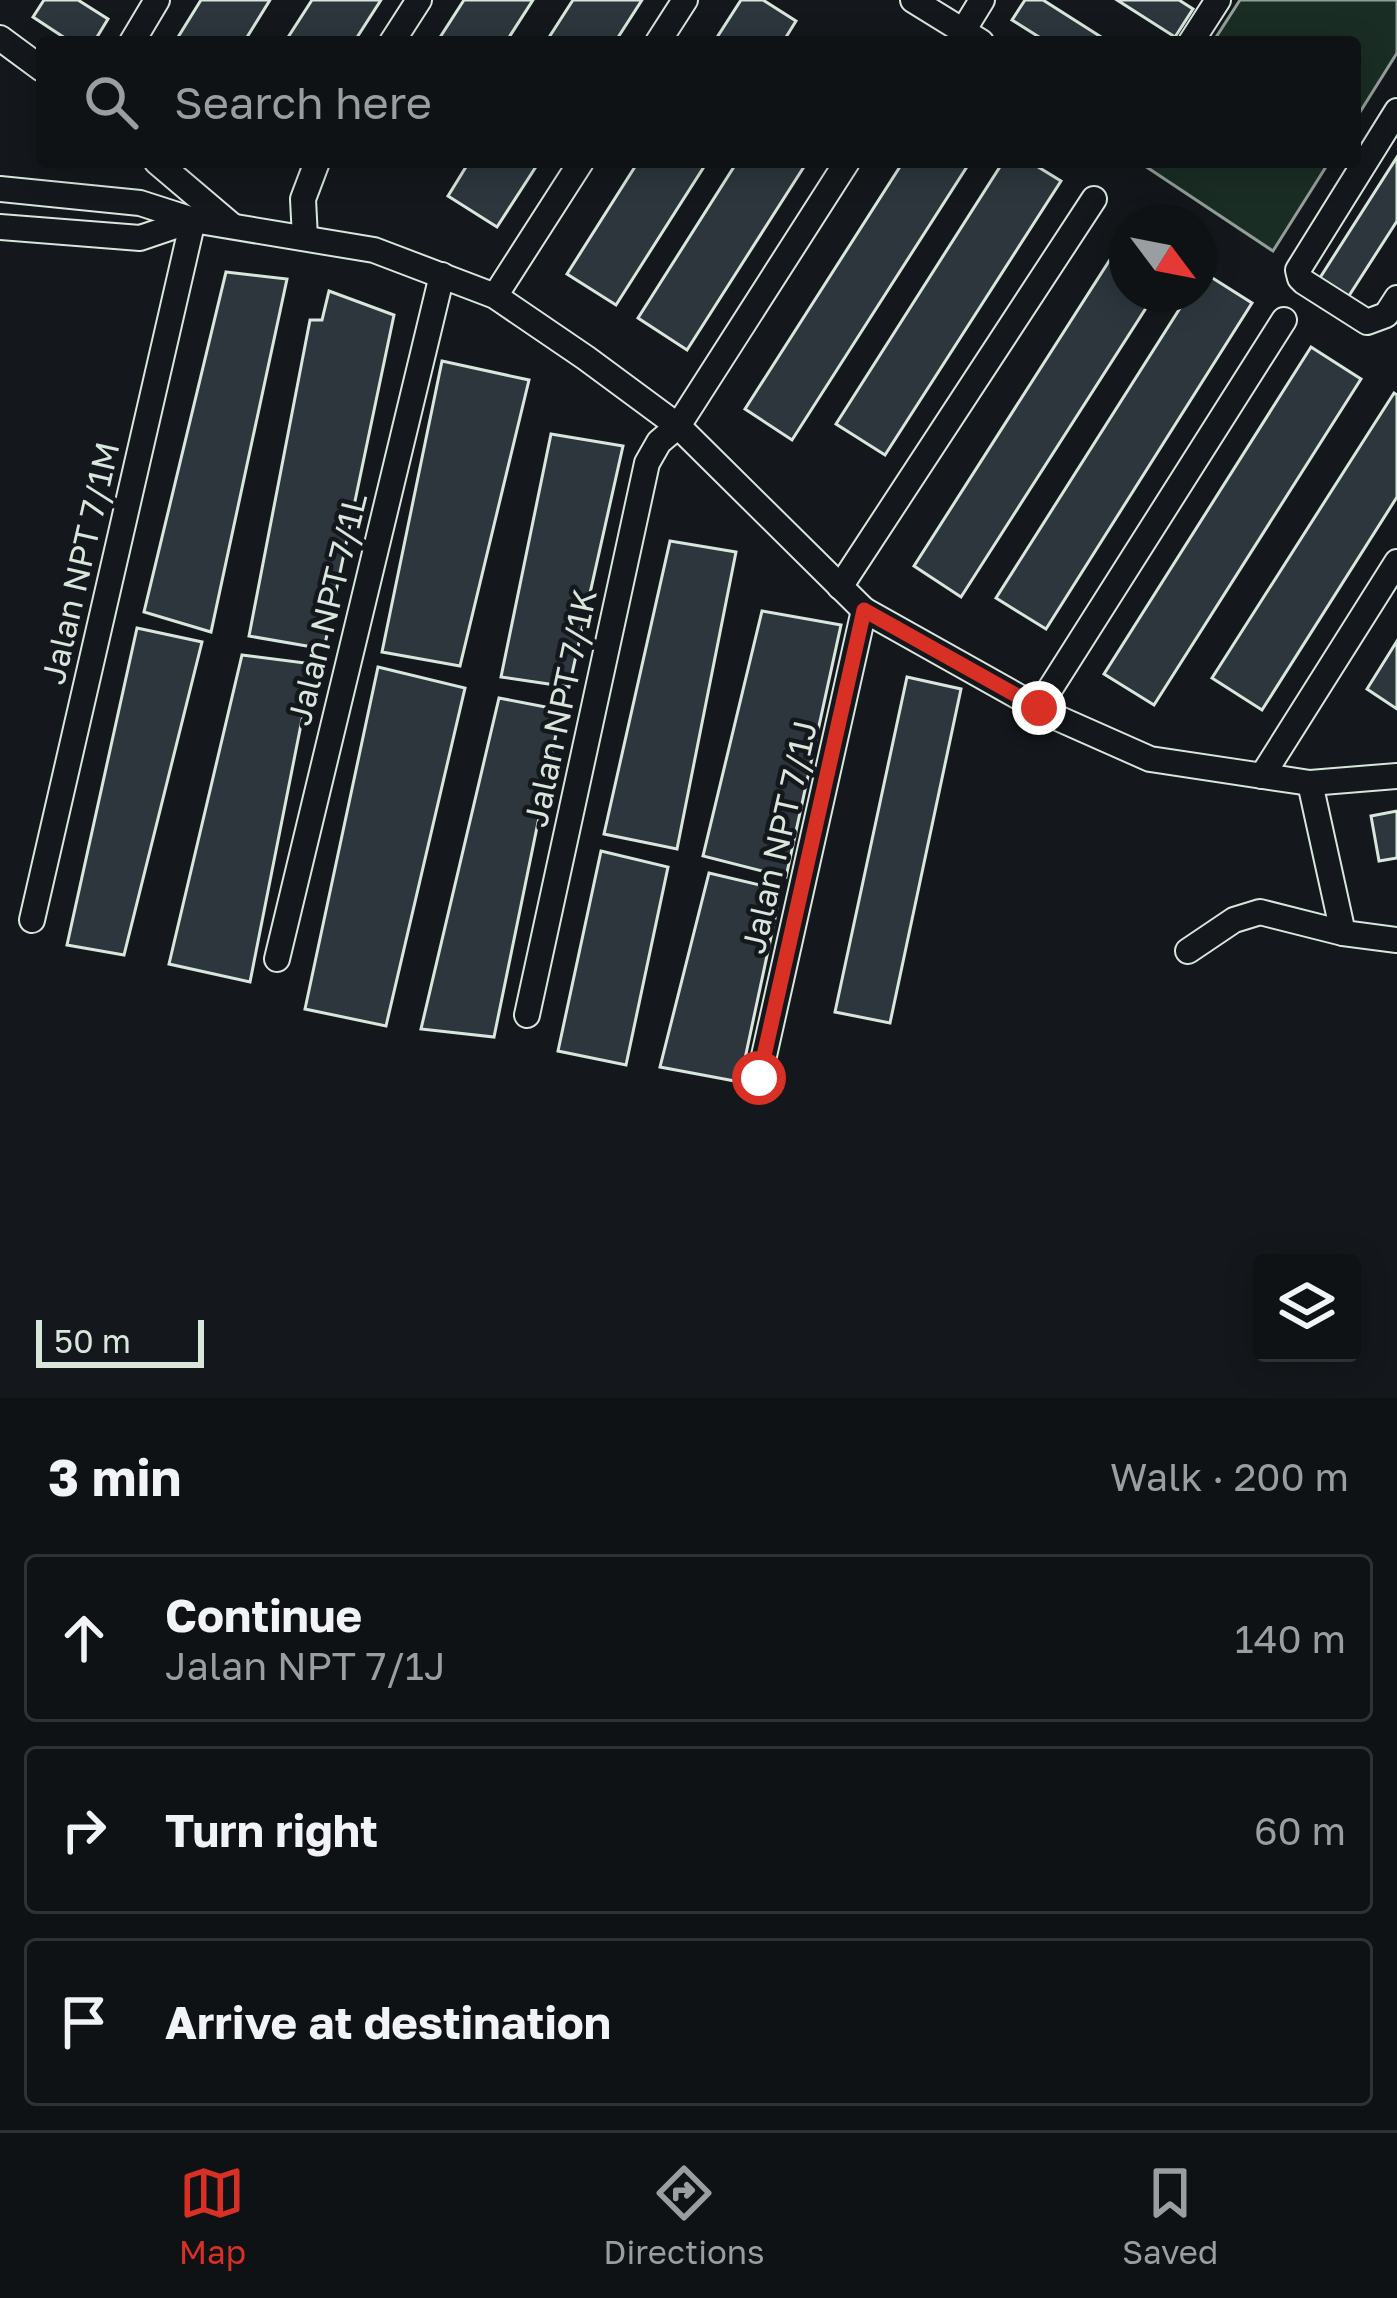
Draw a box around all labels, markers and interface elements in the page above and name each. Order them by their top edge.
search box [36,36,1361,168]
icon: search [78,69,144,135]
text: Search here [174,75,432,129]
north arrow [1109,204,1217,312]
street label: Jalan NPT 7/1M [33,438,126,688]
street label: Jalan NPT 7/1L [279,489,374,729]
street label: Jalan NPT 7/1K [515,586,604,830]
route end [1012,681,1066,735]
street label: Jalan NPT 7/1J [733,717,824,957]
route start [732,1051,786,1105]
map controls [1253,1254,1361,1362]
button: layers [1253,1254,1361,1362]
scale bar [36,1314,204,1367]
text: 50 m [54,1321,131,1360]
text: 3 min [48,1446,181,1507]
text: Walk · 200 m [1110,1453,1349,1500]
text: Continue [165,1588,362,1642]
icon: ahead [51,1605,117,1671]
text: 140 m [1235,1615,1346,1662]
text: Jalan NPT 7/1J [165,1642,446,1689]
icon: right [51,1797,117,1863]
text: Turn right [165,1803,378,1857]
text: 60 m [1254,1807,1346,1854]
icon: arrive [51,1989,117,2055]
text: Arrive at destination [165,1995,611,2049]
tab: Map [179,2160,246,2271]
tab: Directions [603,2160,765,2271]
tab: Saved [1122,2160,1218,2271]

